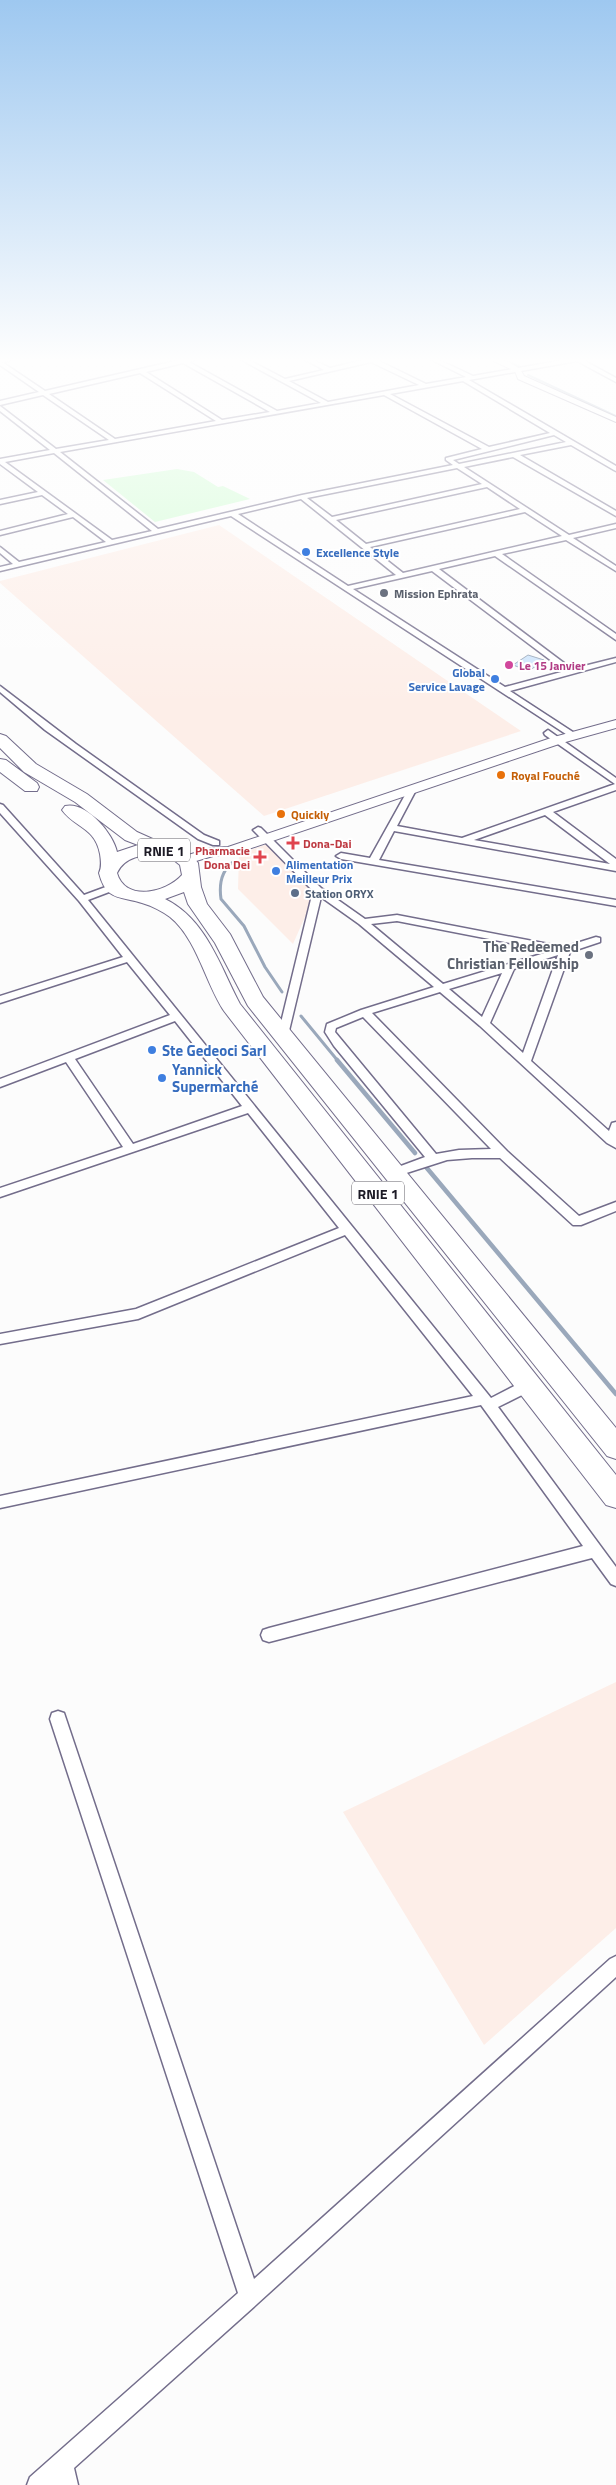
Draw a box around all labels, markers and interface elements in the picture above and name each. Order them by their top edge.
place label: Excellence Style [316,543,399,562]
marker: Excellence Style [300,546,312,558]
place label: Mission Ephrata [394,584,478,603]
marker: Mission Ephrata [378,587,390,599]
place label: Le 15 Janvier [519,656,586,675]
marker: Le 15 Janvier [503,659,515,671]
place label: Global Service Lavage [408,663,485,696]
marker: Global Service Lavage [489,673,501,685]
place label: Royal Fouché [511,766,580,785]
marker: Royal Fouché [495,769,507,781]
place label: Quickly [291,805,329,824]
marker: Quickly [275,808,287,820]
place label: Dona-Dai [303,834,352,853]
marker: Dona-Dai [287,837,299,849]
road number: RNIE 1 [138,838,190,862]
place label: Pharmacie Dona Dei [195,841,250,874]
marker: Pharmacie Dona Dei [254,851,266,863]
place label: Alimentation Meilleur Prix [286,855,353,888]
marker: Alimentation Meilleur Prix [270,865,282,877]
place label: Station ORYX [305,884,374,903]
marker: Station ORYX [289,887,301,899]
place label: The Redeemed Christian Fellowship [447,935,579,975]
marker: The Redeemed Christian Fellowship [583,949,595,961]
place label: Ste Gedeoci Sarl [162,1039,267,1062]
marker: Ste Gedeoci Sarl [146,1044,158,1056]
place label: Yannick Supermarché [172,1058,259,1098]
marker: Yannick Supermarché [156,1072,168,1084]
road number: RNIE 1 [352,1182,404,1204]

